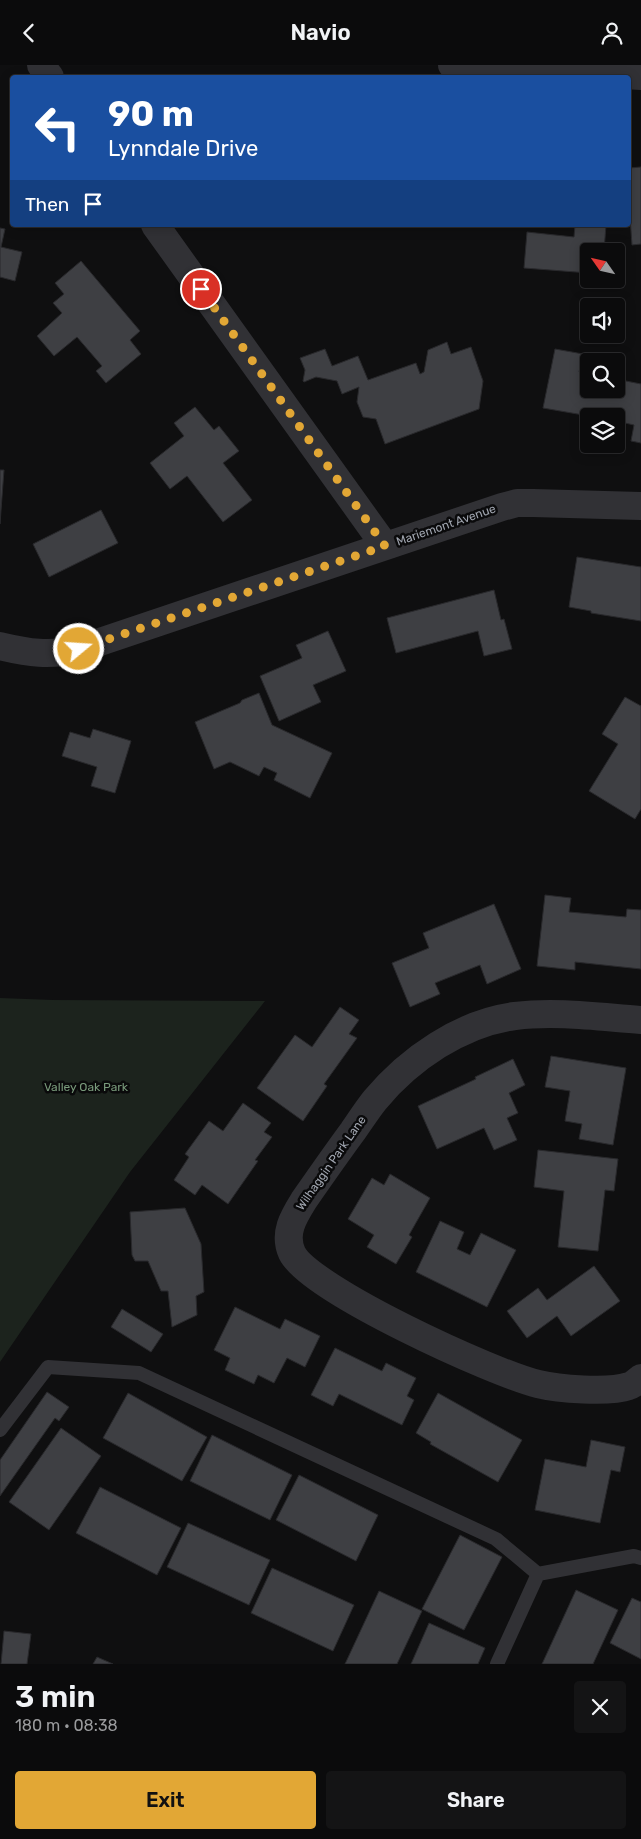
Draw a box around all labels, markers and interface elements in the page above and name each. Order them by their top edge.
icon: back [15,19,43,47]
text: Navio [290,19,351,46]
icon: person [598,19,626,47]
text: 90 m [108,93,194,135]
icon: left [25,95,90,160]
text: Lynndale Drive [108,135,258,162]
icon: arrive [79,190,107,218]
text: Then [25,193,69,216]
north arrow [580,243,625,287]
map controls [580,243,625,453]
pin [180,268,222,310]
icon: arrive [187,275,215,303]
button: sound [580,298,625,343]
button: search [580,353,625,398]
button: layers [580,408,625,453]
street label: Mariemont Avenue [394,501,498,549]
position arrow [52,622,104,674]
park label: Valley Oak Park [44,1080,129,1094]
street label: Wilhaggin Park Lane [293,1113,369,1213]
text: 3 min [15,1679,95,1715]
button: close [574,1681,626,1733]
text: 180 m · 08:38 [15,1716,118,1735]
button: Exit [15,1771,316,1829]
button: Share [326,1771,626,1829]

